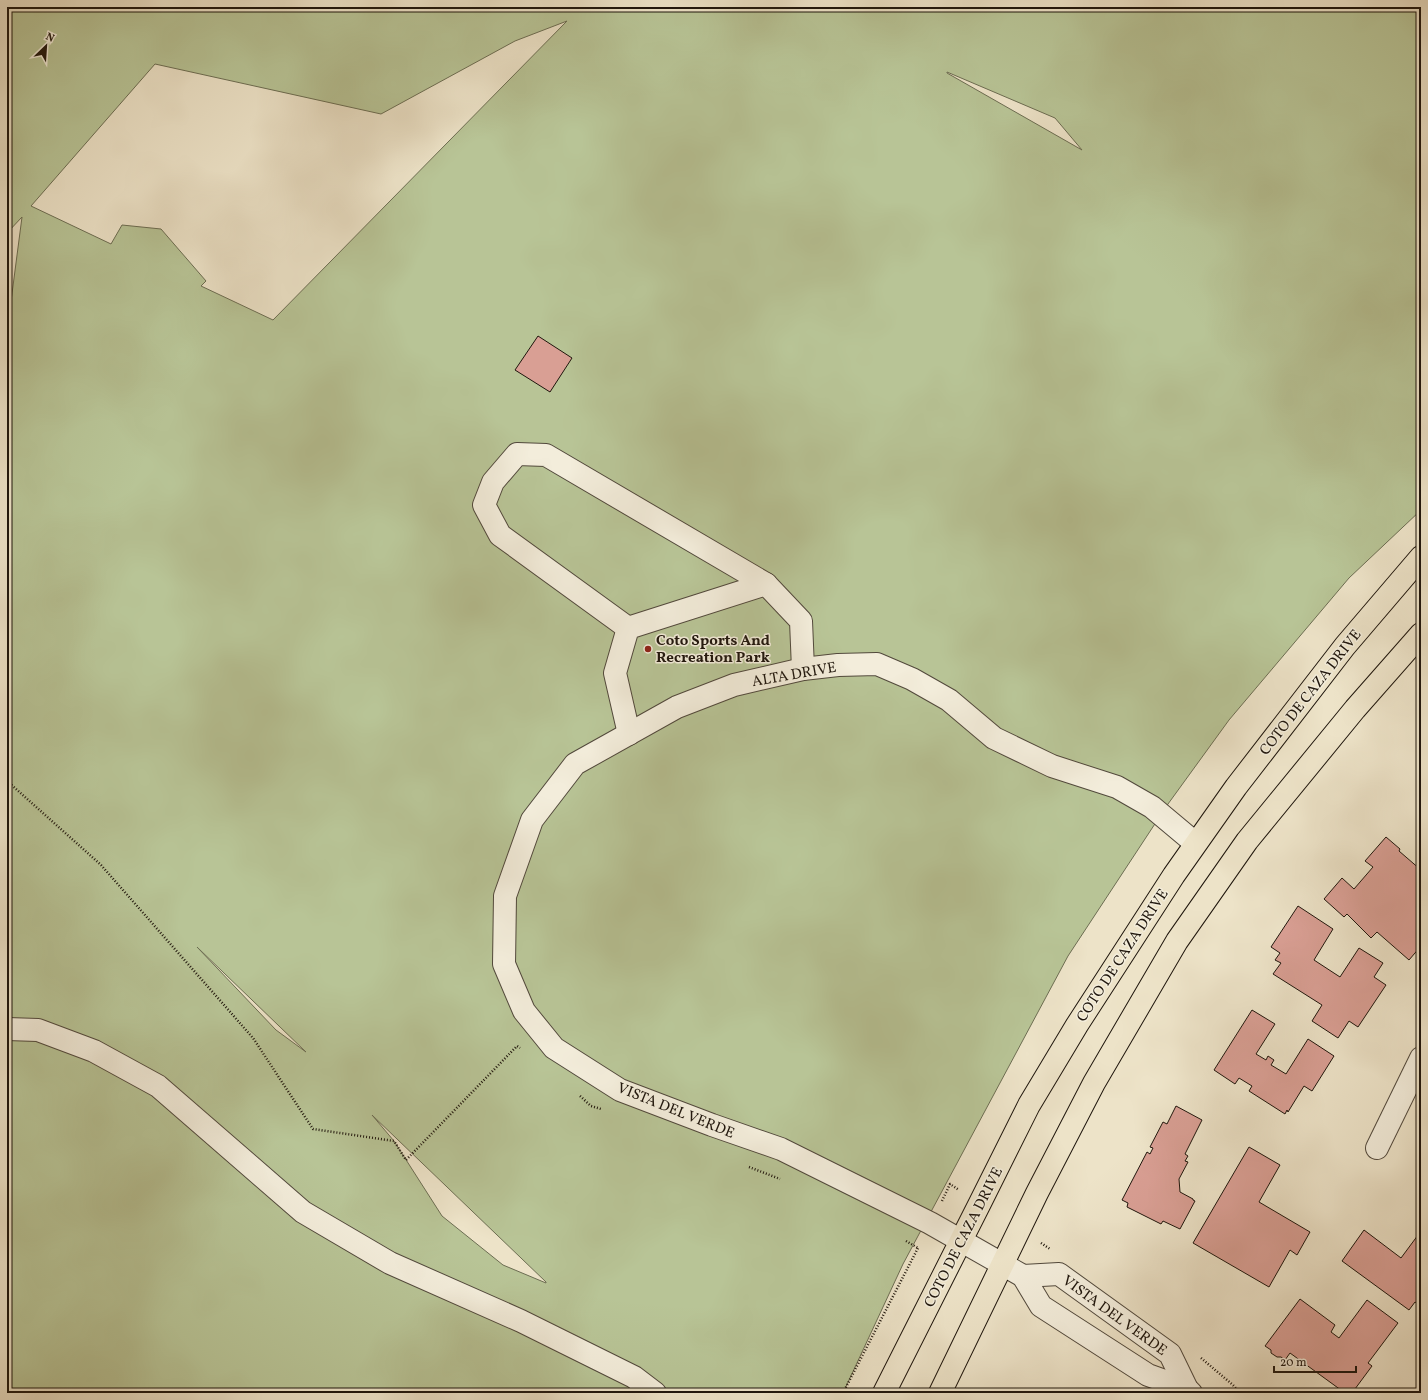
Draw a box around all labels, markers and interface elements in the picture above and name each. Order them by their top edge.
north arrow [26,26,66,66]
text: N [43,30,56,47]
street label: COTO DE CAZA DRIVE [1255,625,1367,760]
place label: Coto Sports And Recreation Park [656,631,770,669]
marker: Coto Sports And Recreation Park [643,644,653,654]
street label: ALTA DRIVE [750,658,838,693]
street label: COTO DE CAZA DRIVE [1072,885,1174,1026]
street label: VISTA DEL VERDE [614,1078,737,1145]
street label: COTO DE CAZA DRIVE [920,1164,1009,1311]
street label: VISTA DEL VERDE [1057,1271,1171,1361]
scale bar [1274,1348,1356,1374]
text: 20 m [1280,1355,1307,1371]

